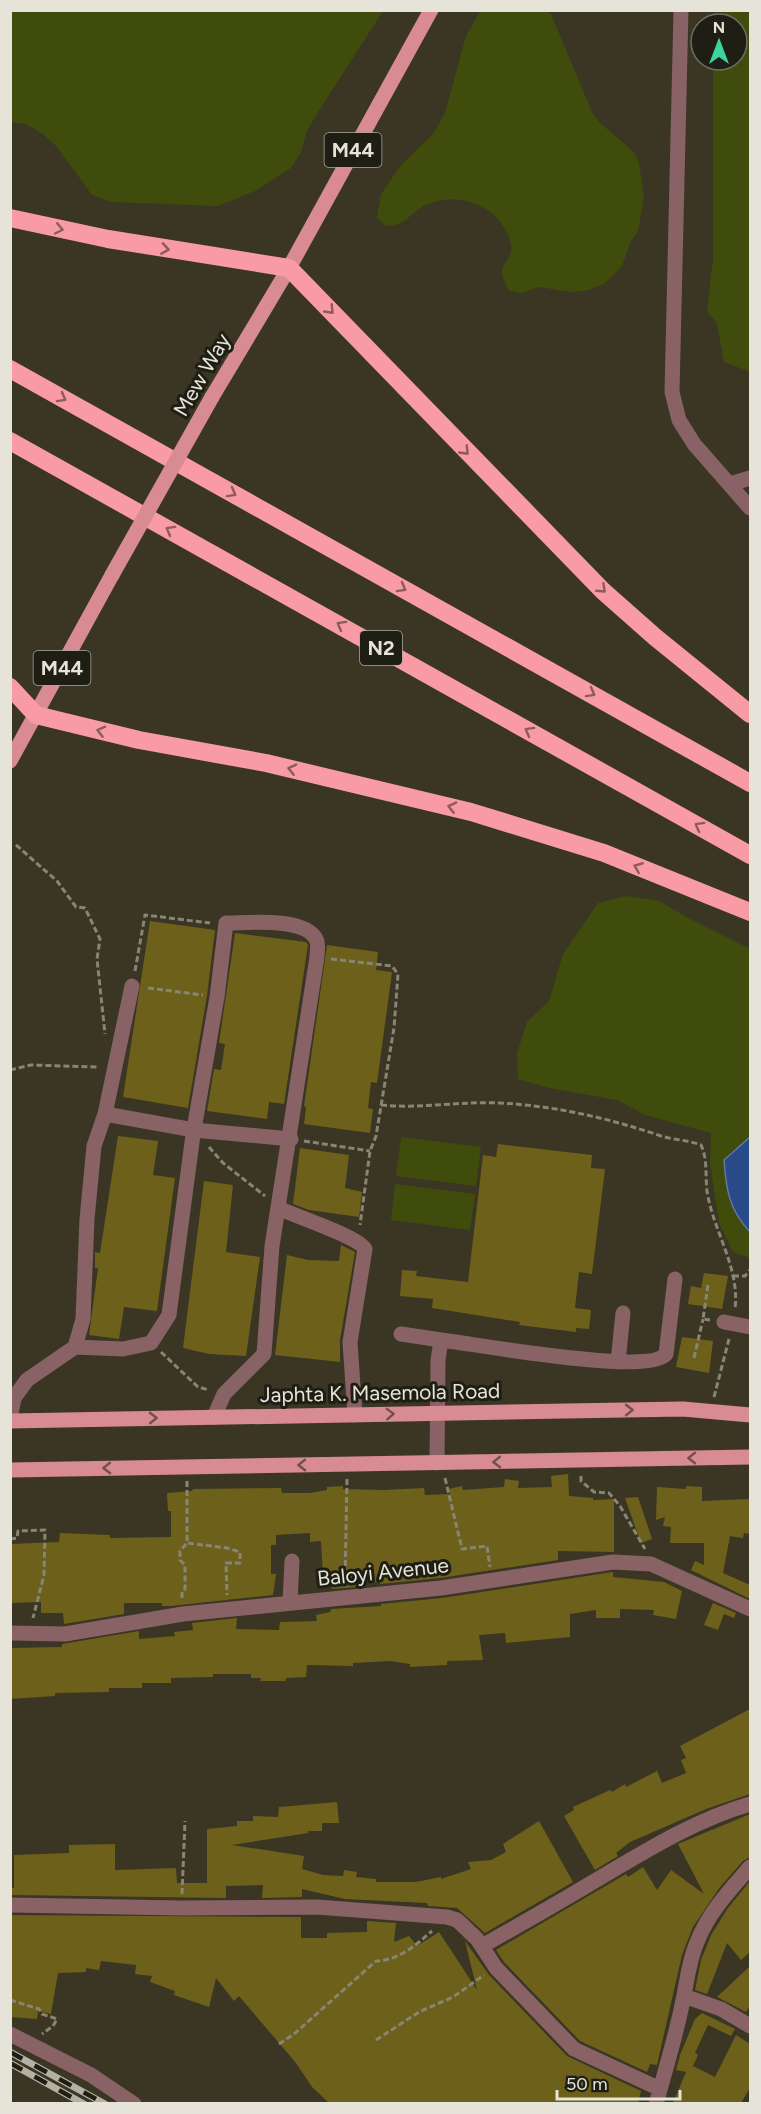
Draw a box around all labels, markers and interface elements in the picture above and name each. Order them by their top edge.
north arrow [689,12,749,72]
text: N [713,18,725,37]
road number: M44 [324,133,382,167]
one-way arrow [54,222,64,235]
one-way arrow [161,242,170,254]
one-way arrow [322,303,333,314]
street label: Mew Way [168,329,235,421]
one-way arrow [55,391,66,402]
one-way arrow [458,444,469,454]
one-way arrow [226,486,236,497]
one-way arrow [166,526,177,537]
one-way arrow [396,581,406,592]
one-way arrow [595,582,606,593]
one-way arrow [337,621,347,632]
road number: N2 [360,631,402,665]
road number: M44 [34,651,90,685]
one-way arrow [584,686,595,697]
one-way arrow [96,725,106,738]
one-way arrow [525,727,535,738]
one-way arrow [287,763,297,776]
one-way arrow [447,801,457,814]
one-way arrow [695,822,706,833]
one-way arrow [633,862,644,874]
street label: Japhta K. Masemola Road [260,1378,500,1407]
one-way arrow [624,1403,633,1416]
one-way arrow [385,1408,394,1421]
one-way arrow [148,1412,157,1425]
one-way arrow [688,1452,697,1464]
one-way arrow [493,1455,502,1468]
one-way arrow [298,1459,307,1471]
one-way arrow [103,1462,112,1474]
street label: Baloyi Avenue [316,1552,450,1591]
scale bar [557,2063,680,2101]
text: 50 m [566,2073,608,2095]

